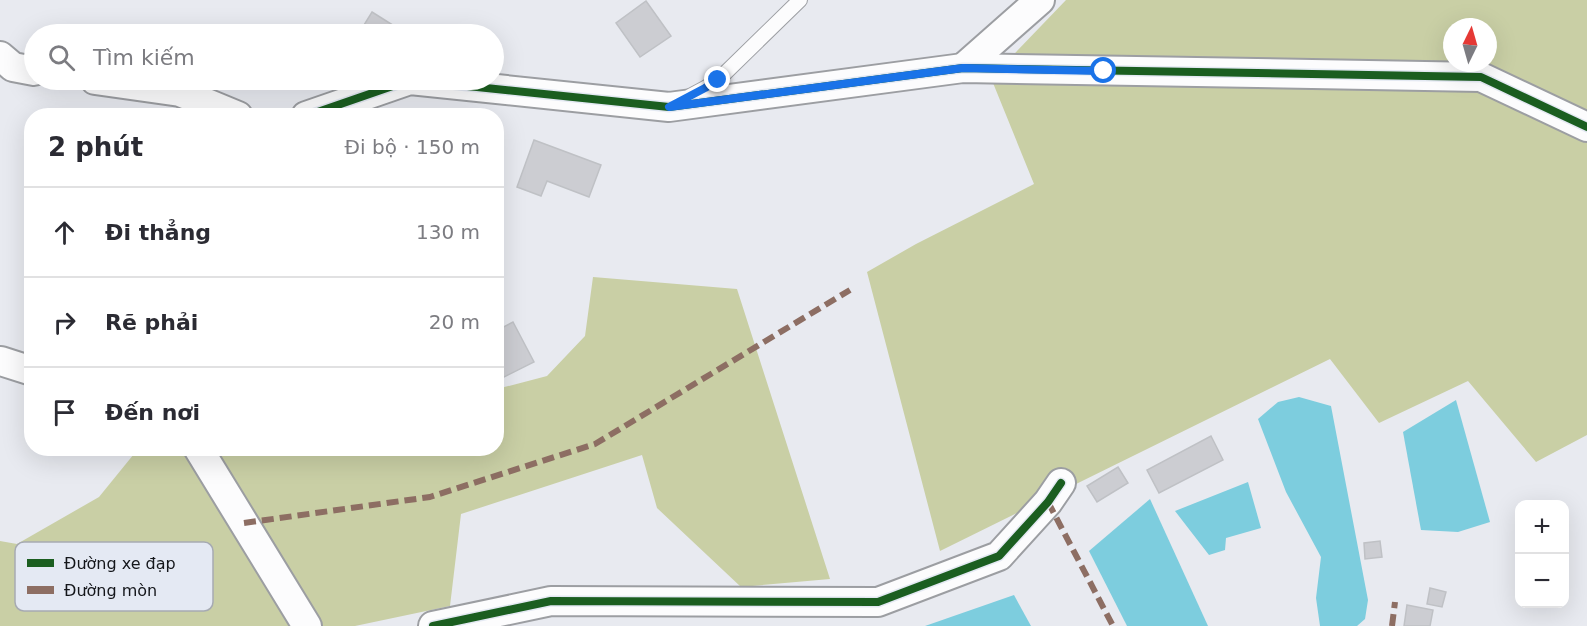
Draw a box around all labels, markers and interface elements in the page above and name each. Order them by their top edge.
north arrow [1443,18,1497,72]
search box [24,24,504,90]
icon: search [45,41,78,74]
text: Tìm kiếm [93,45,195,70]
route start [1090,57,1116,83]
route end [704,66,730,92]
text: 2 phút [48,132,143,162]
text: Đi bộ · 150 m [345,135,480,159]
icon: ahead [48,216,81,249]
text: Đi thẳng [105,220,211,245]
text: 130 m [416,220,480,244]
icon: right [48,306,81,339]
text: Rẽ phải [105,310,198,335]
text: 20 m [429,310,480,334]
icon: arrive [48,396,81,429]
text: Đến nơi [105,400,200,425]
map controls [1515,500,1569,608]
button: + [1515,500,1569,554]
legend [15,542,213,611]
text: Đường xe đạp [64,554,176,573]
button: − [1515,554,1569,608]
text: Đường mòn [64,581,157,600]

